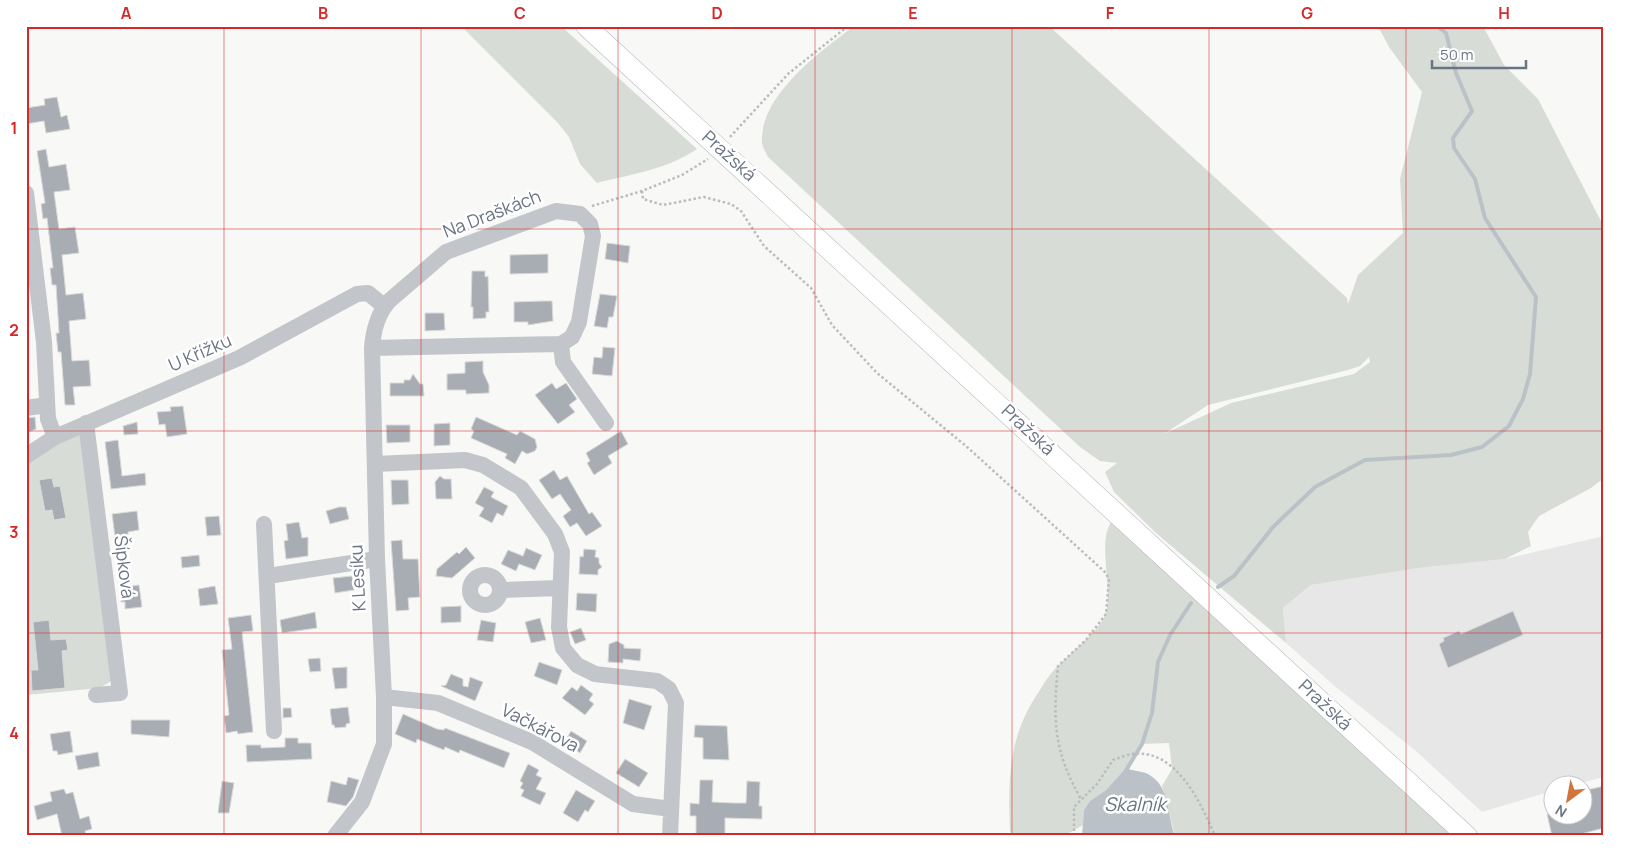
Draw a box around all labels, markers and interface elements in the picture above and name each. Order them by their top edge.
text: A [121,2,132,24]
text: B [318,2,328,24]
text: C [514,2,526,24]
text: D [711,2,723,24]
text: E [908,2,918,24]
text: F [1106,2,1115,24]
text: G [1301,2,1313,24]
text: H [1498,2,1510,24]
scale bar [1432,38,1526,70]
text: 50 m [1440,44,1474,65]
text: 1 [10,117,18,139]
street label: Pražská [698,125,762,186]
street label: Na Draškách [439,183,544,243]
text: 2 [9,319,19,341]
street label: U Křížku [164,328,235,377]
street label: Pražská [997,398,1061,460]
text: 3 [9,521,19,543]
street label: Šípková [109,534,141,600]
street label: K Lesíku [343,544,371,612]
street label: Pražská [1294,673,1358,735]
street label: Vačkářova [498,697,583,757]
text: 4 [9,722,19,744]
north arrow [1542,774,1592,824]
water label: Skalník [1104,791,1168,817]
text: N [1552,801,1570,822]

